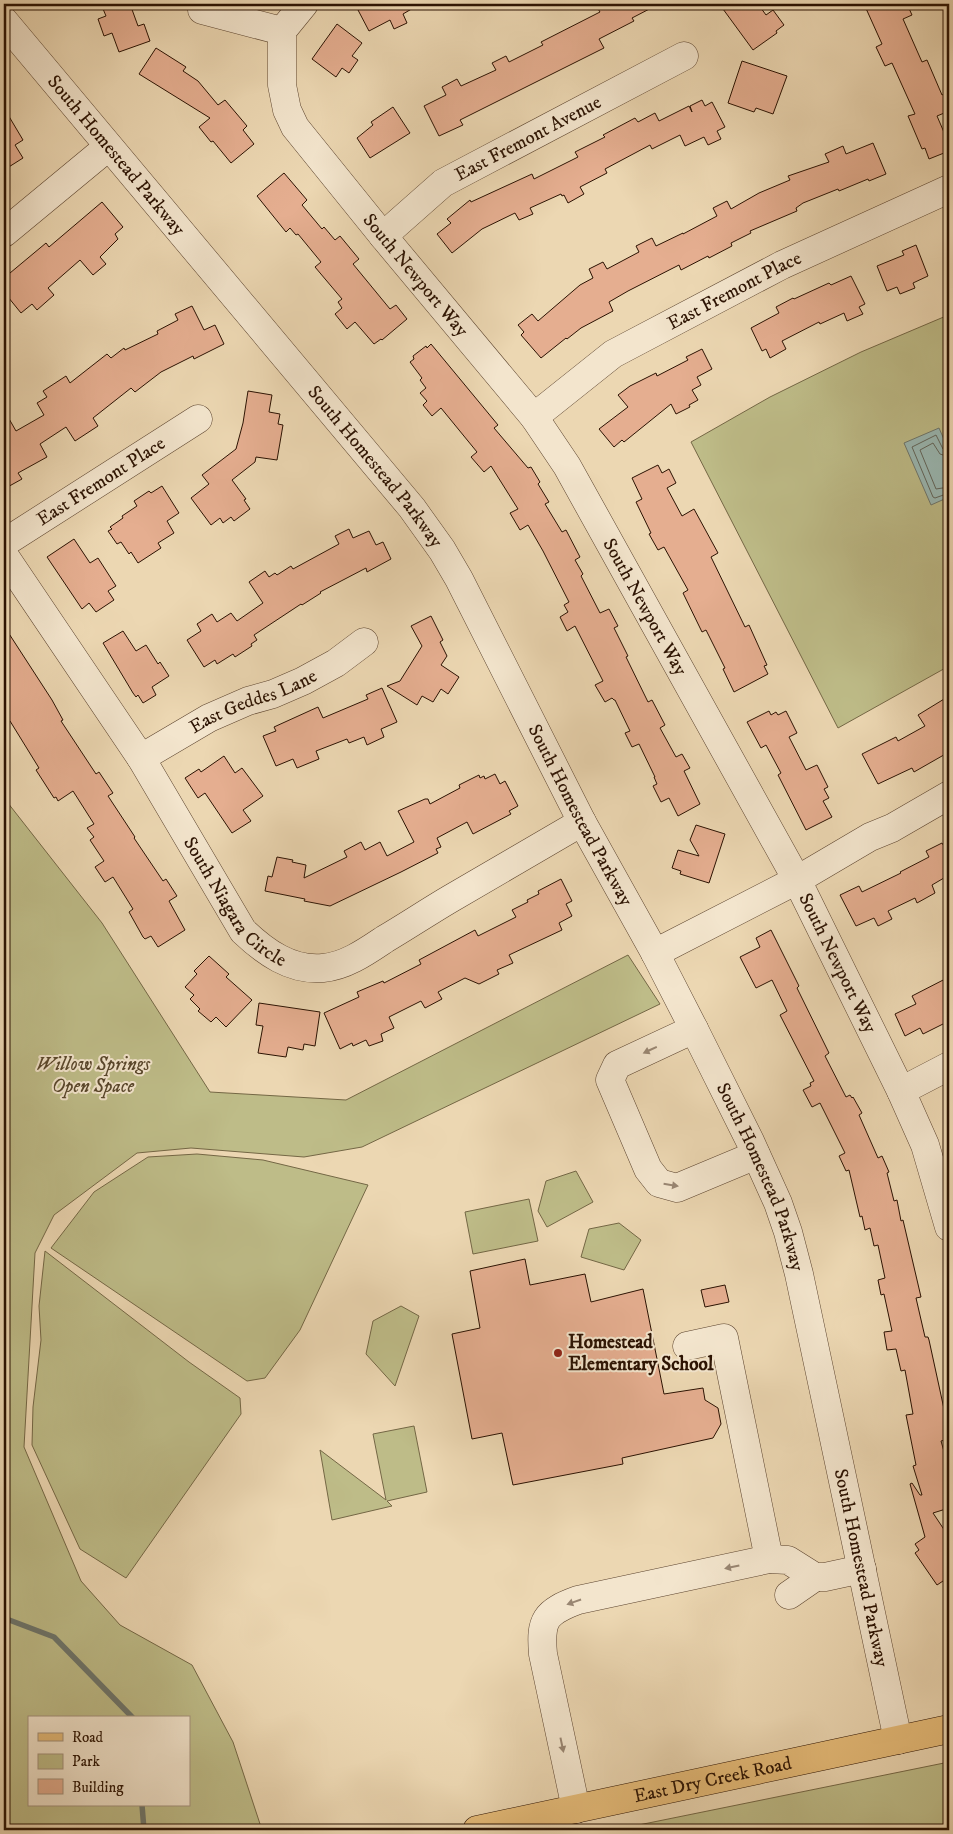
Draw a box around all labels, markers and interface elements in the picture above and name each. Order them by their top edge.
street label: South Homestead Parkway [43,70,191,241]
street label: East Fremont Avenue [451,90,605,186]
street label: South Newport Way [358,209,474,342]
street label: East Fremont Place [663,246,805,335]
street label: South Homestead Parkway [303,381,449,553]
street label: East Fremont Place [32,431,170,531]
street label: South Newport Way [598,534,693,680]
street label: East Geddes Lane [185,664,321,739]
street label: South Homestead Parkway [523,720,638,911]
street label: South Niagara Circle [179,833,290,972]
street label: South Newport Way [794,889,882,1037]
one-way arrow [643,1046,657,1054]
park label: Willow Springs Open Space [36,1053,151,1099]
street label: South Homestead Parkway [711,1079,809,1274]
one-way arrow [664,1182,680,1190]
place label: Homestead Elementary School [568,1331,714,1376]
marker: Homestead Elementary School [552,1347,564,1359]
street label: South Homestead Parkway [829,1467,894,1670]
one-way arrow [725,1563,740,1571]
one-way arrow [566,1598,581,1606]
legend [28,1716,190,1806]
text: Road [72,1728,104,1747]
one-way arrow [559,1738,567,1754]
street label: East Dry Creek Road [632,1751,794,1808]
text: Park [72,1752,101,1771]
text: Building [72,1778,124,1797]

